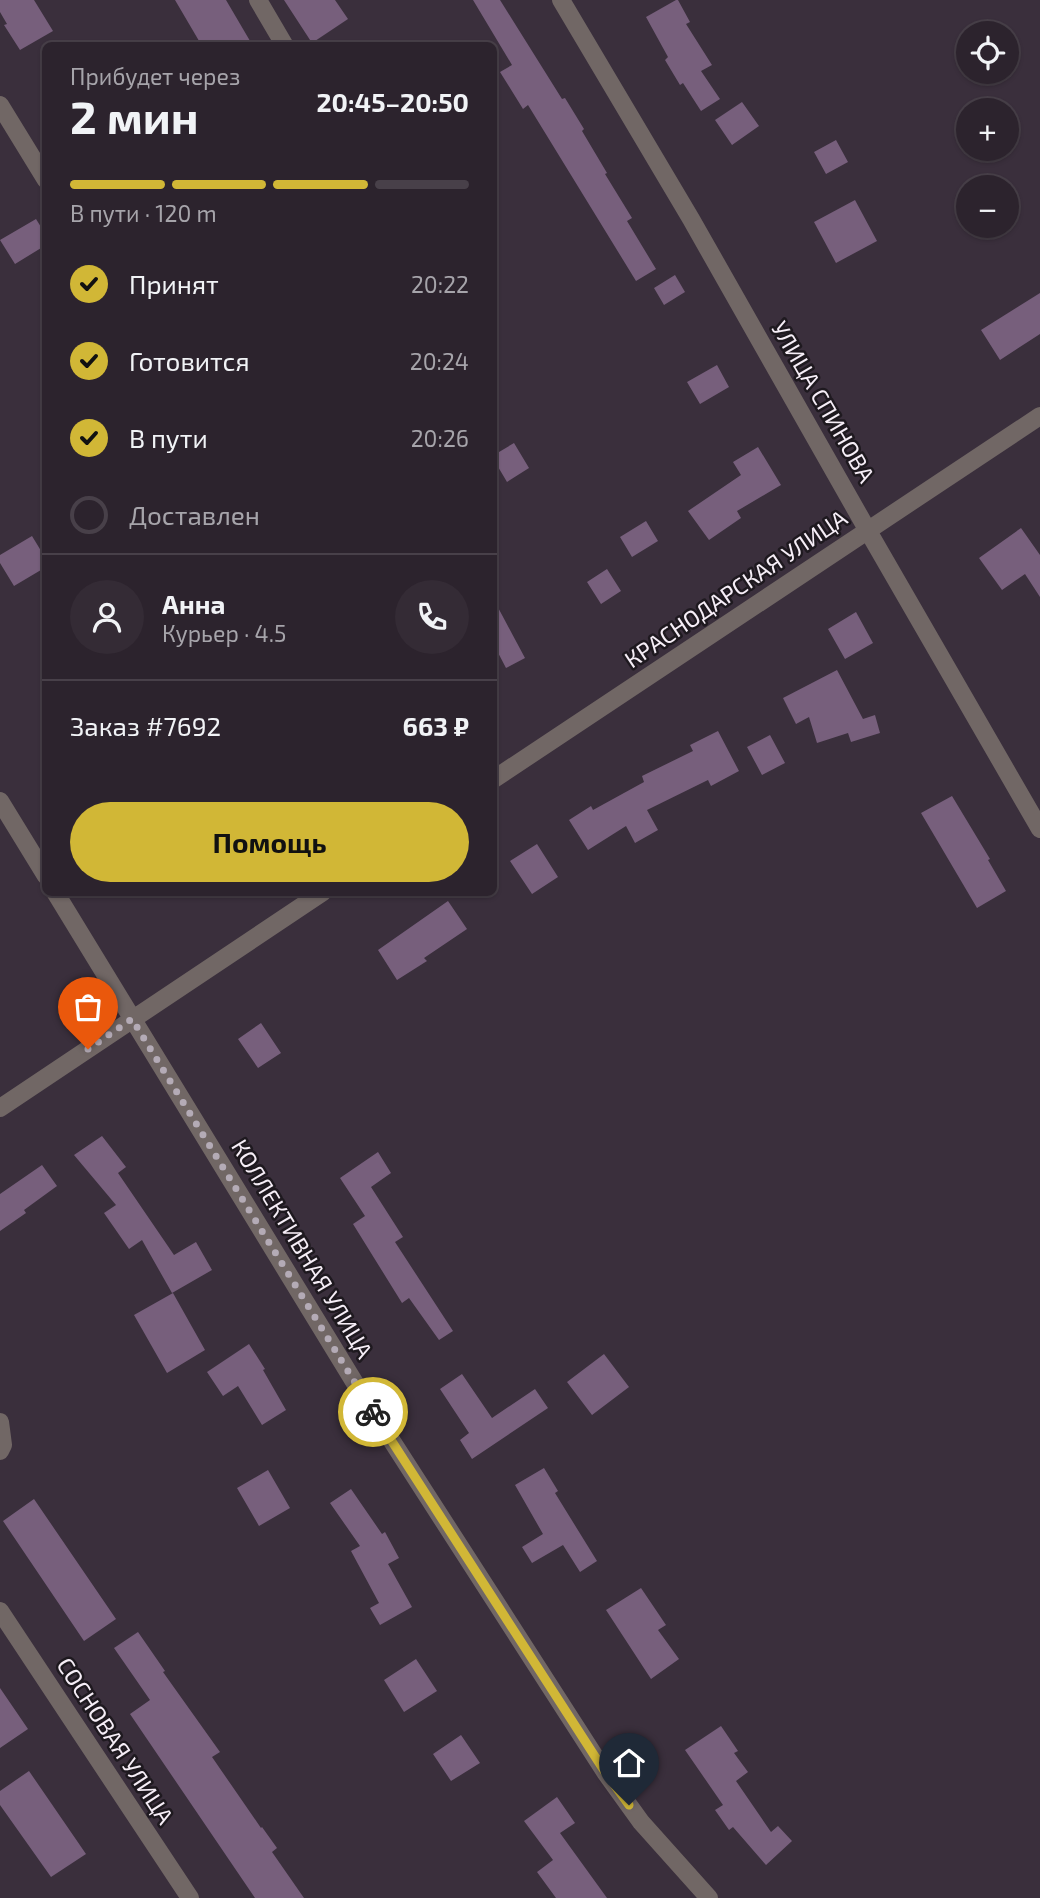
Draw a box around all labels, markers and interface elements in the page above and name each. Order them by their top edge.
map controls [956,21,1019,238]
button: locate [956,21,1019,84]
text: Прибудет через [70,62,240,90]
text: 20:45–20:50 [316,86,469,117]
text: 2 мин [70,88,199,143]
button: + [956,98,1019,161]
button: − [956,175,1019,238]
text: В пути · 120 m [70,199,217,227]
icon: check [70,265,108,303]
text: Принят [129,268,219,299]
text: 20:22 [411,270,469,298]
street label: УЛИЦА СПИНОВА [766,316,882,488]
icon: check [70,342,108,380]
text: Готовится [129,345,250,376]
text: 20:24 [410,347,469,375]
icon: check [70,419,108,457]
text: В пути [129,422,208,453]
text: 20:26 [411,424,469,452]
text: Доставлен [129,499,260,530]
street label: КРАСНОДАРСКАЯ УЛИЦА [619,503,853,673]
button: person [70,580,144,654]
button: phone [395,580,469,654]
text: Анна [162,588,225,619]
text: Курьер · 4.5 [162,619,286,647]
text: Заказ #7692 [70,710,221,741]
text: 663 ₽ [403,710,469,741]
button: Помощь [70,802,469,882]
pin [58,977,118,1049]
icon: bag [69,988,107,1026]
street label: КОЛЛЕКТИВНАЯ УЛИЦА [226,1134,380,1364]
courier [338,1377,408,1447]
icon: bike [354,1393,392,1431]
street label: СОСНОВАЯ УЛИЦА [52,1652,180,1830]
pin [599,1733,659,1805]
icon: home [610,1744,648,1782]

